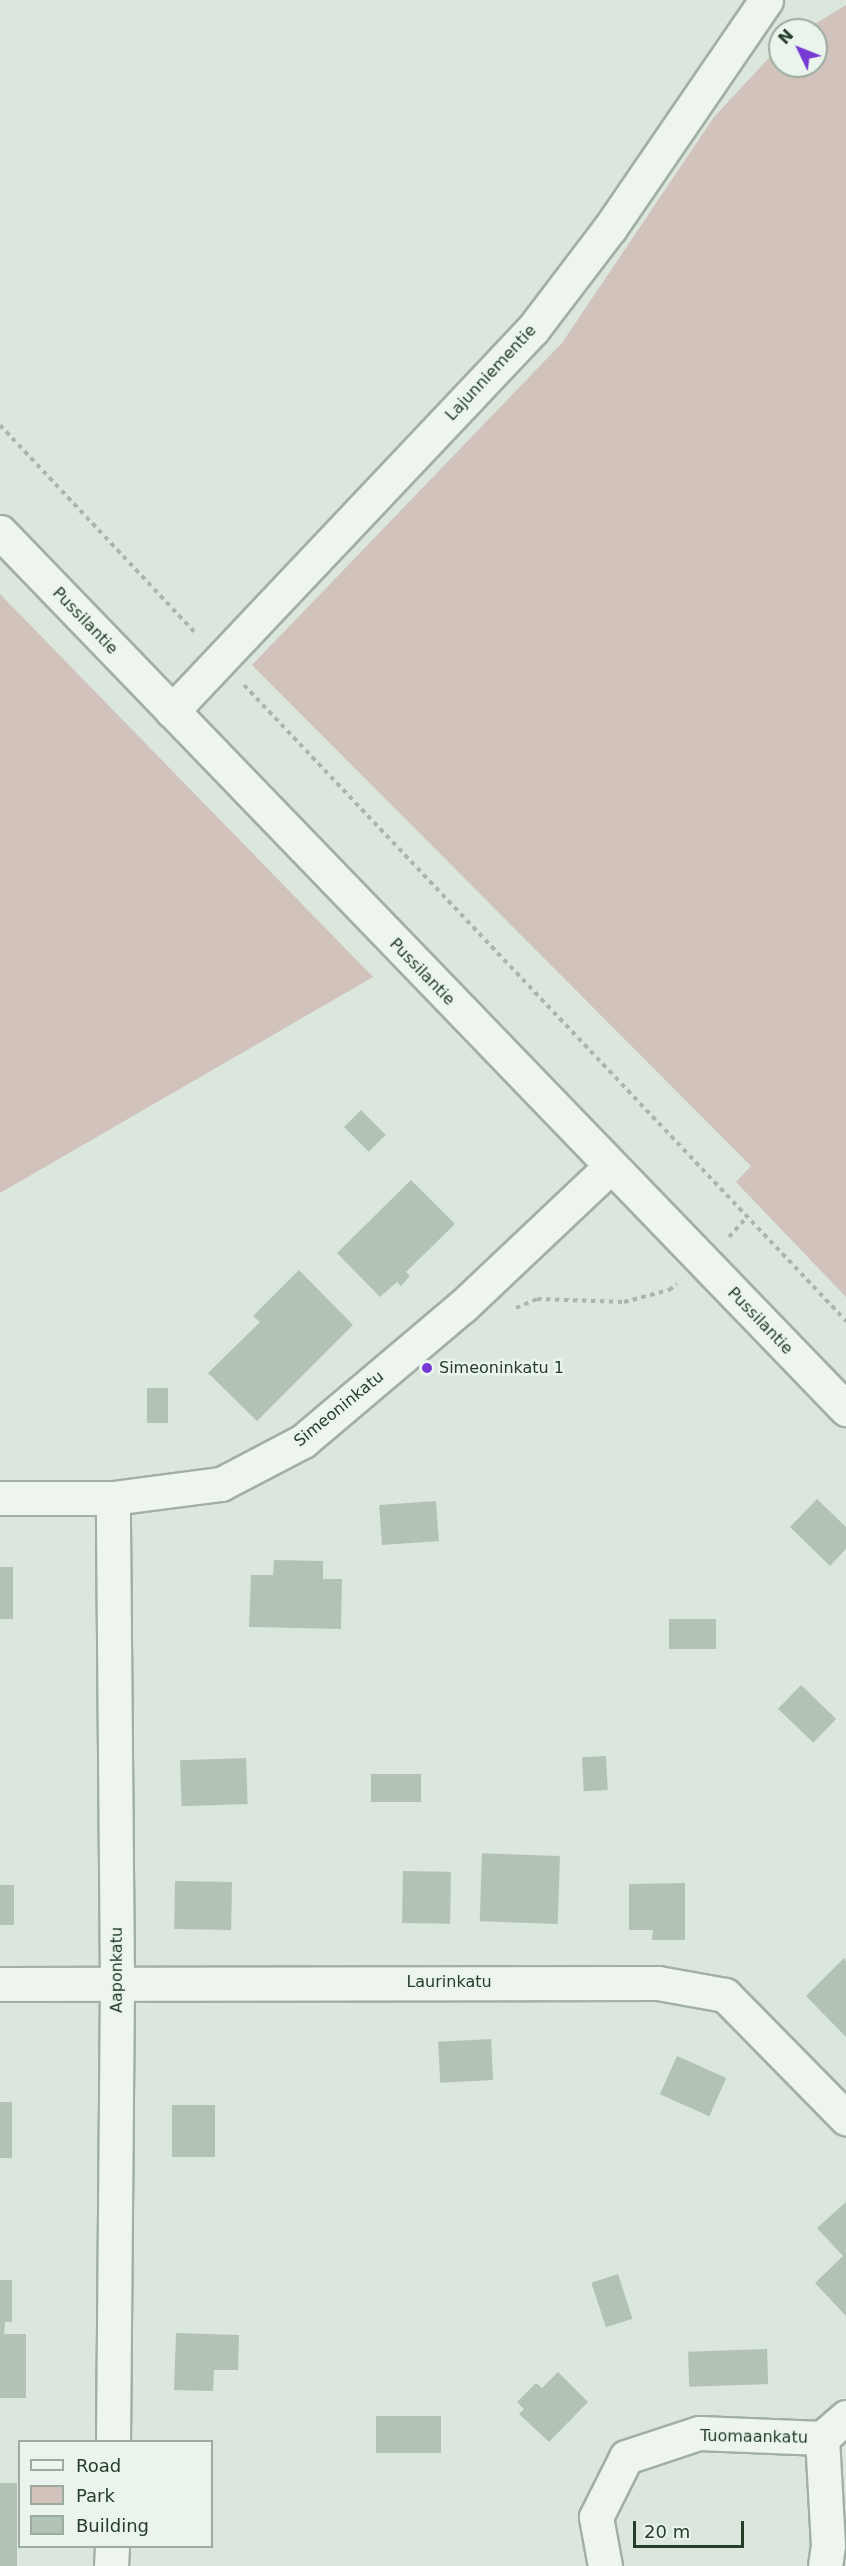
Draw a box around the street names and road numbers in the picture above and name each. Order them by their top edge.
street label: Lajunniementie [442,321,540,425]
street label: Pussilantie [48,584,122,658]
street label: Pussilantie [385,935,459,1009]
street label: Pussilantie [723,1284,797,1358]
street label: Simeoninkatu [290,1367,388,1451]
street label: Aaponkatu [107,1927,127,2013]
street label: Laurinkatu [406,1972,492,1992]
street label: Tuomaankatu [700,2426,808,2448]

